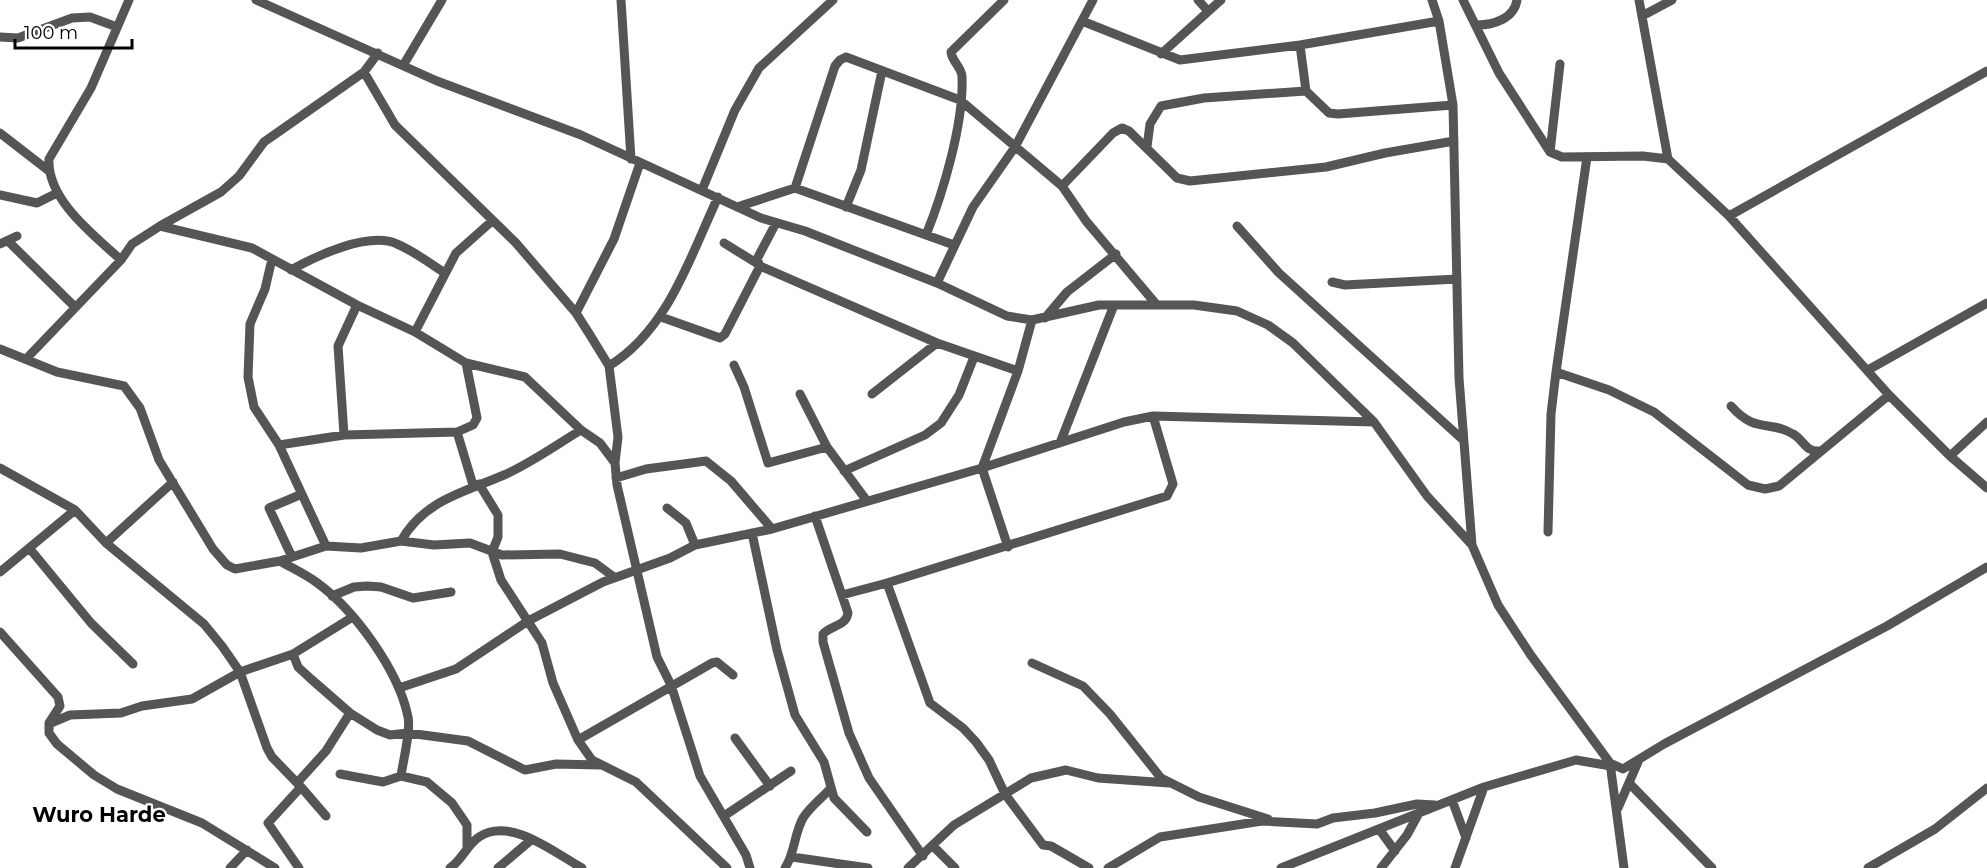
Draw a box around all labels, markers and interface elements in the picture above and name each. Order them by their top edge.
scale bar [15,12,132,50]
text: 100 m [24,22,78,44]
district label: Wuro Harde [32,802,166,827]

